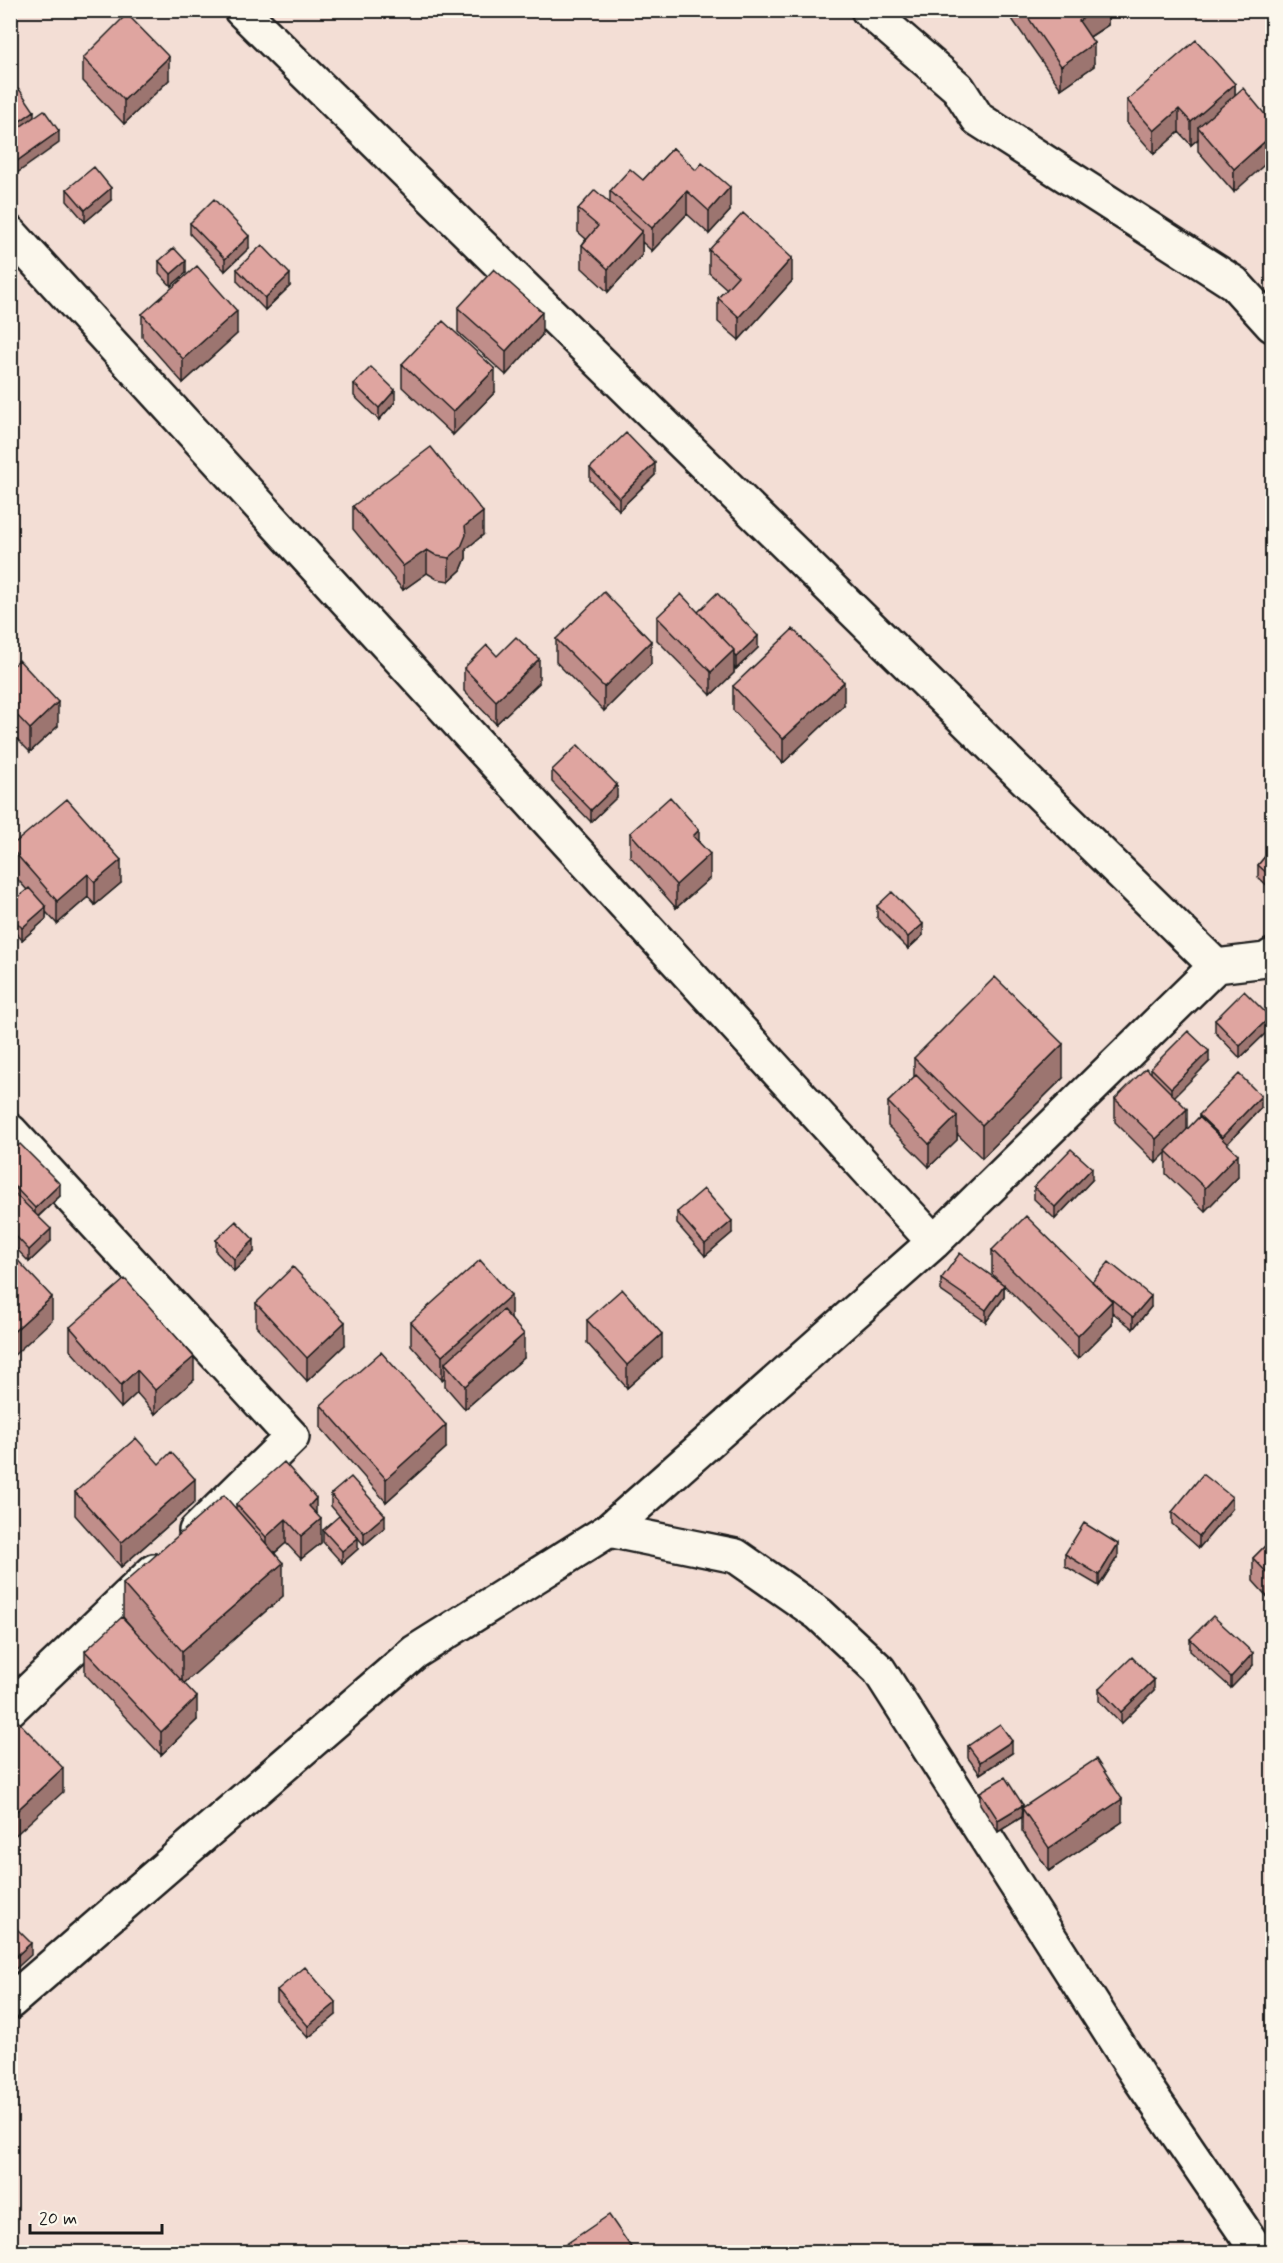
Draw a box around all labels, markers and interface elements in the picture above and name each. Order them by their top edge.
scale bar [30,2197,162,2235]
text: 20 m [39,2207,77,2231]

